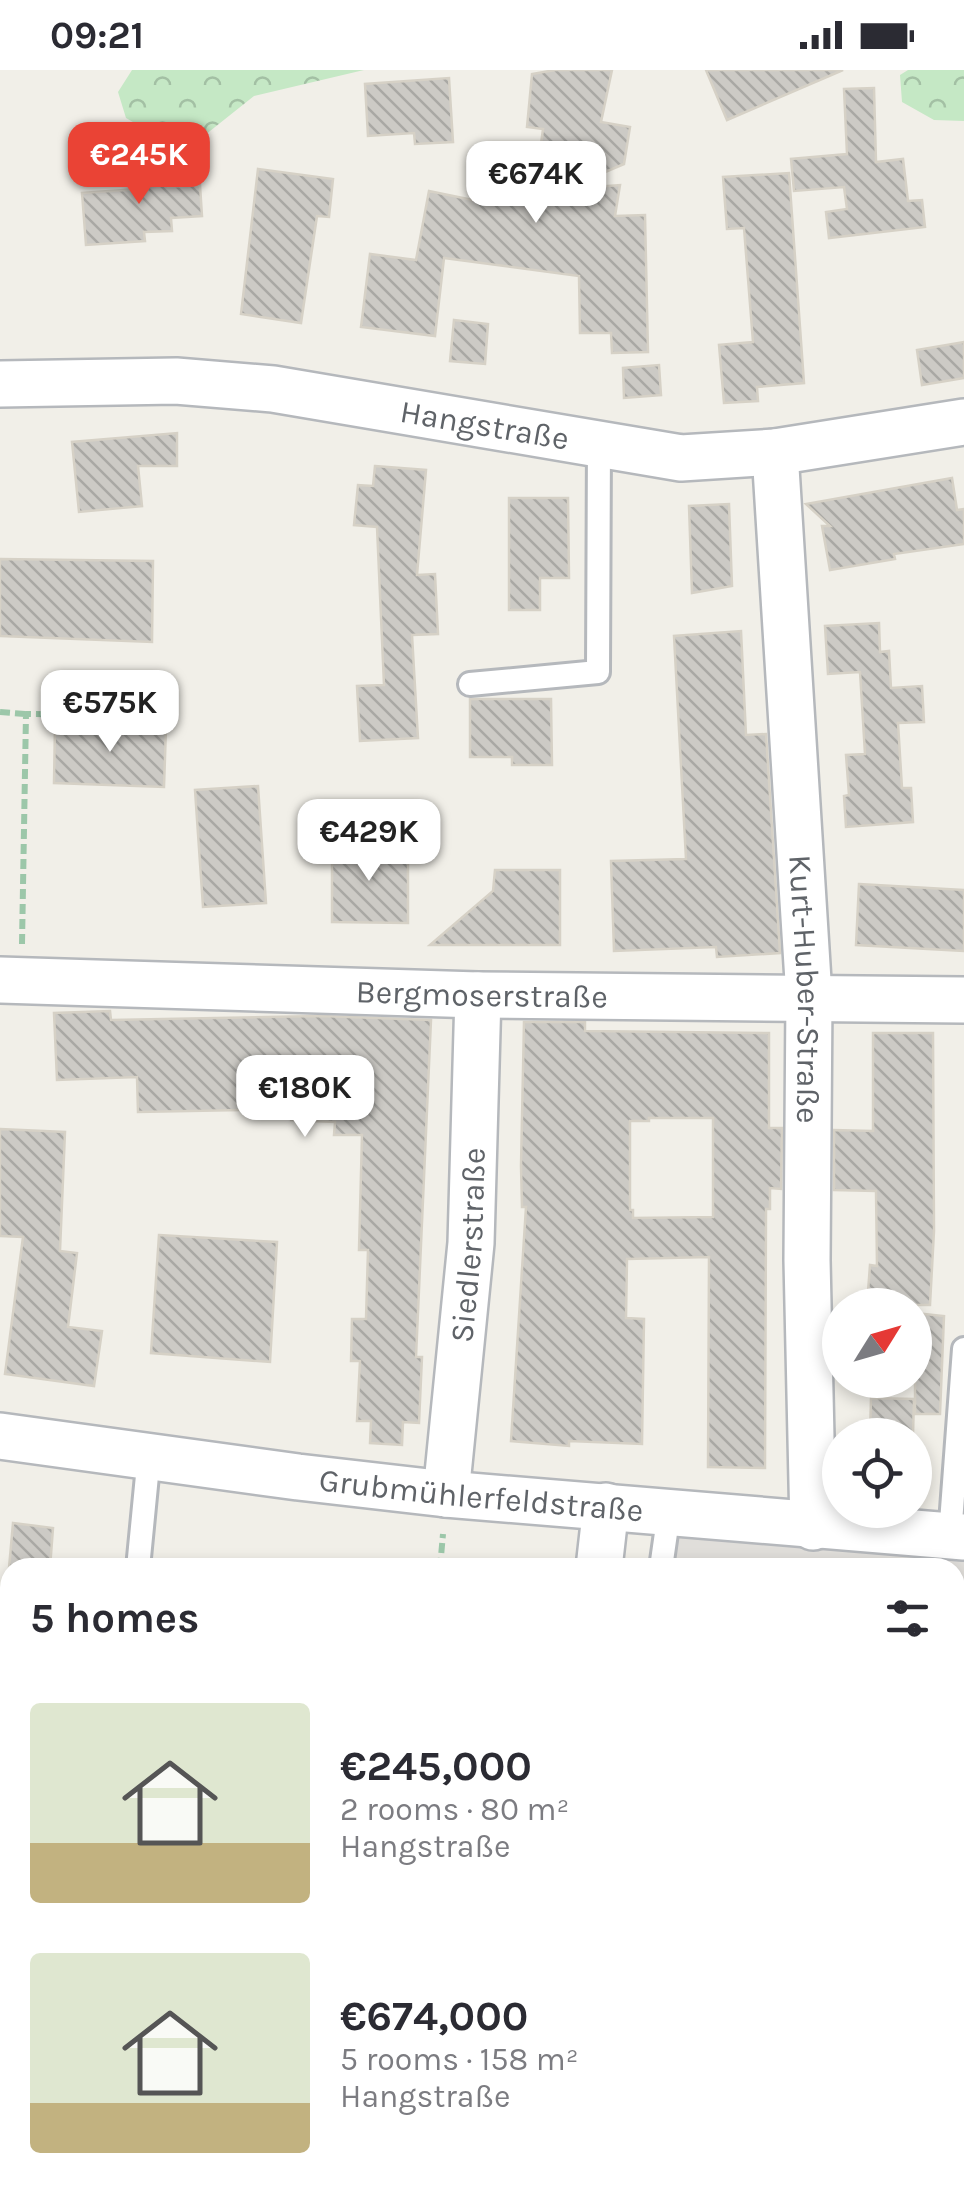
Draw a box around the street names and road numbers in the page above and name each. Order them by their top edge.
street label: Hangstraße [397,393,572,458]
street label: Kurt-Huber-Straße [781,853,827,1124]
street label: Bergmoserstraße [355,973,608,1015]
street label: Siedlerstraße [443,1147,493,1344]
street label: Grubmühlerfeldstraße [317,1462,645,1529]

